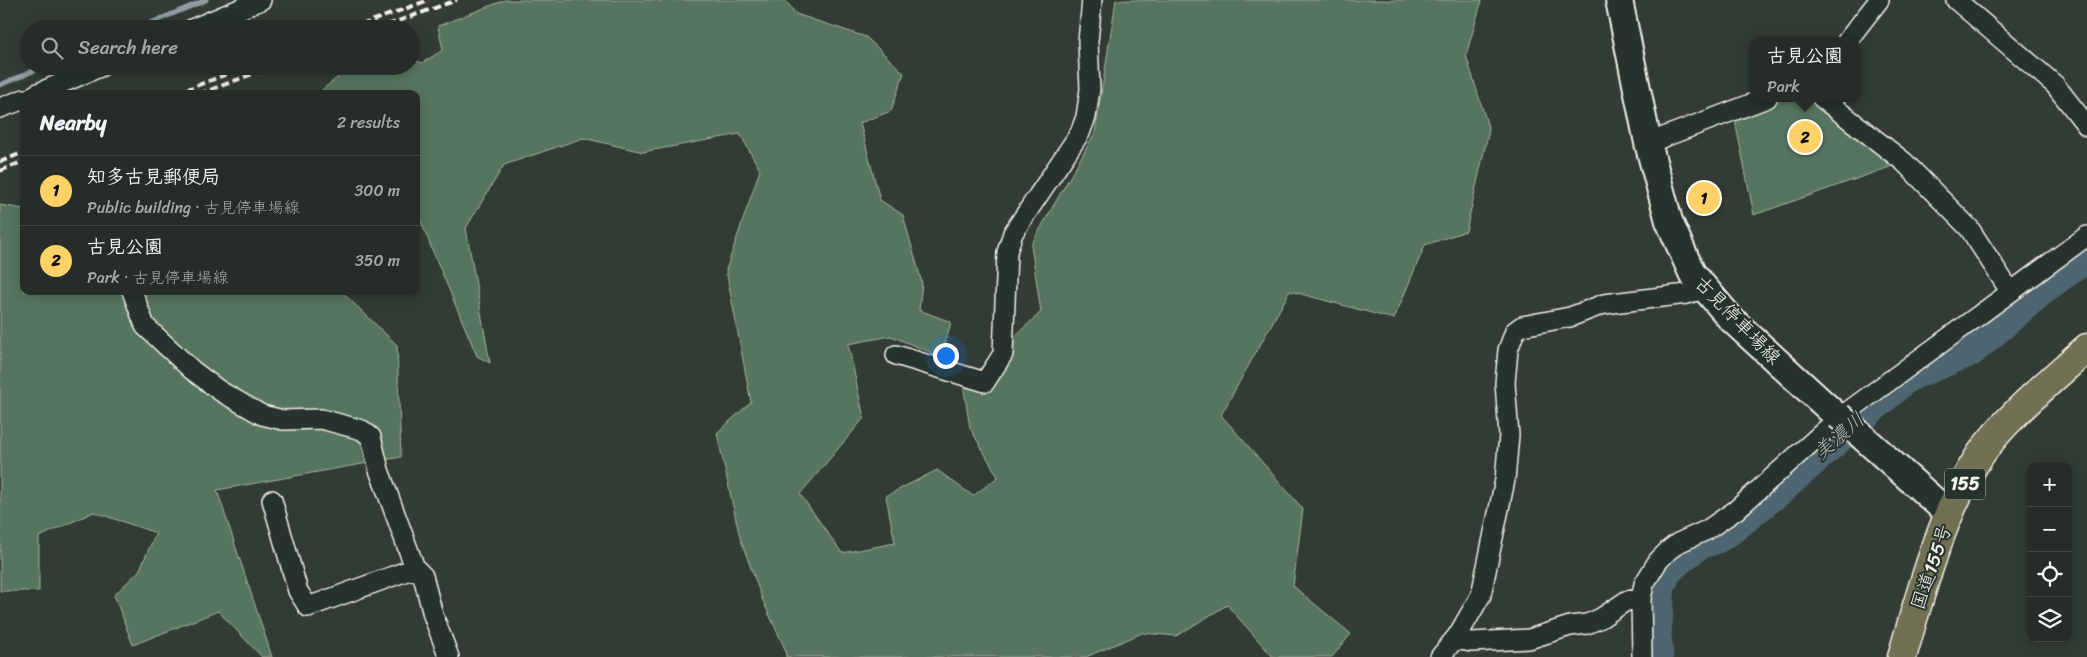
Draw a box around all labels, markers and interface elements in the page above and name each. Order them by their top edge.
search box [20,20,420,75]
text: Search here [78,31,178,64]
icon: search [38,34,66,62]
popup [1750,37,1860,102]
text: 古見公園 [1767,39,1843,72]
text: Park [1767,72,1800,101]
text: Nearby [40,104,106,142]
text: 2 results [337,108,400,137]
pin: 2 [1789,118,1821,156]
text: 知多古見郵便局 [87,160,220,193]
text: 1 [53,176,59,205]
text: 300 m [355,176,400,205]
pin: 1 [1688,179,1720,217]
text: Public building · 古見停車場線 [87,193,300,222]
text: 古見公園 [87,230,163,263]
text: 2 [51,246,61,275]
text: 350 m [355,246,400,275]
text: Park · 古見停車場線 [87,263,228,292]
street label: 古見停車場線 [1687,268,1789,372]
your location [933,343,959,369]
water label: 美濃川 [1805,403,1873,469]
map controls [2027,462,2072,642]
button: + [2027,462,2072,507]
road number: 155 [1945,468,1985,499]
button: − [2027,507,2072,552]
street label: 国道155号 [1901,520,1961,614]
button: locate [2027,552,2072,597]
button: layers [2027,597,2072,642]

